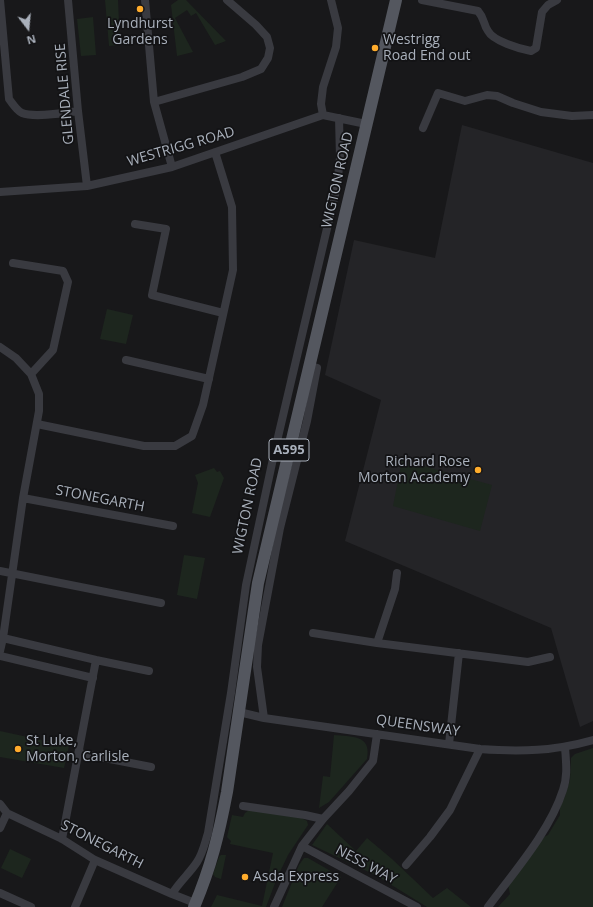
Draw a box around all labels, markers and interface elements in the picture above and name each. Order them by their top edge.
marker: Lyndhurst Gardens [135,4,145,14]
north arrow [8,8,48,48]
place label: Lyndhurst Gardens [107,16,173,48]
text: N [25,32,38,48]
place label: Westrigg Road End out [383,32,471,64]
street label: GLENDALE RISE [52,43,78,145]
marker: Westrigg Road End out [370,43,380,53]
street label: WESTRIGG ROAD [125,124,237,170]
street label: WIGTON ROAD [319,130,357,230]
road number: A595 [269,439,309,461]
place label: Richard Rose Morton Academy [358,454,470,486]
street label: WIGTON ROAD [230,456,266,556]
marker: Richard Rose Morton Academy [473,465,483,475]
street label: STONEGARTH [54,482,146,516]
street label: QUEENSWAY [375,712,461,740]
place label: St Luke, Morton, Carlisle [26,733,129,766]
marker: St Luke, Morton, Carlisle [13,744,23,754]
street label: STONEGARTH [58,817,146,873]
street label: NESS WAY [333,842,399,888]
place label: Asda Express [253,869,339,885]
marker: Asda Express [240,872,250,882]

